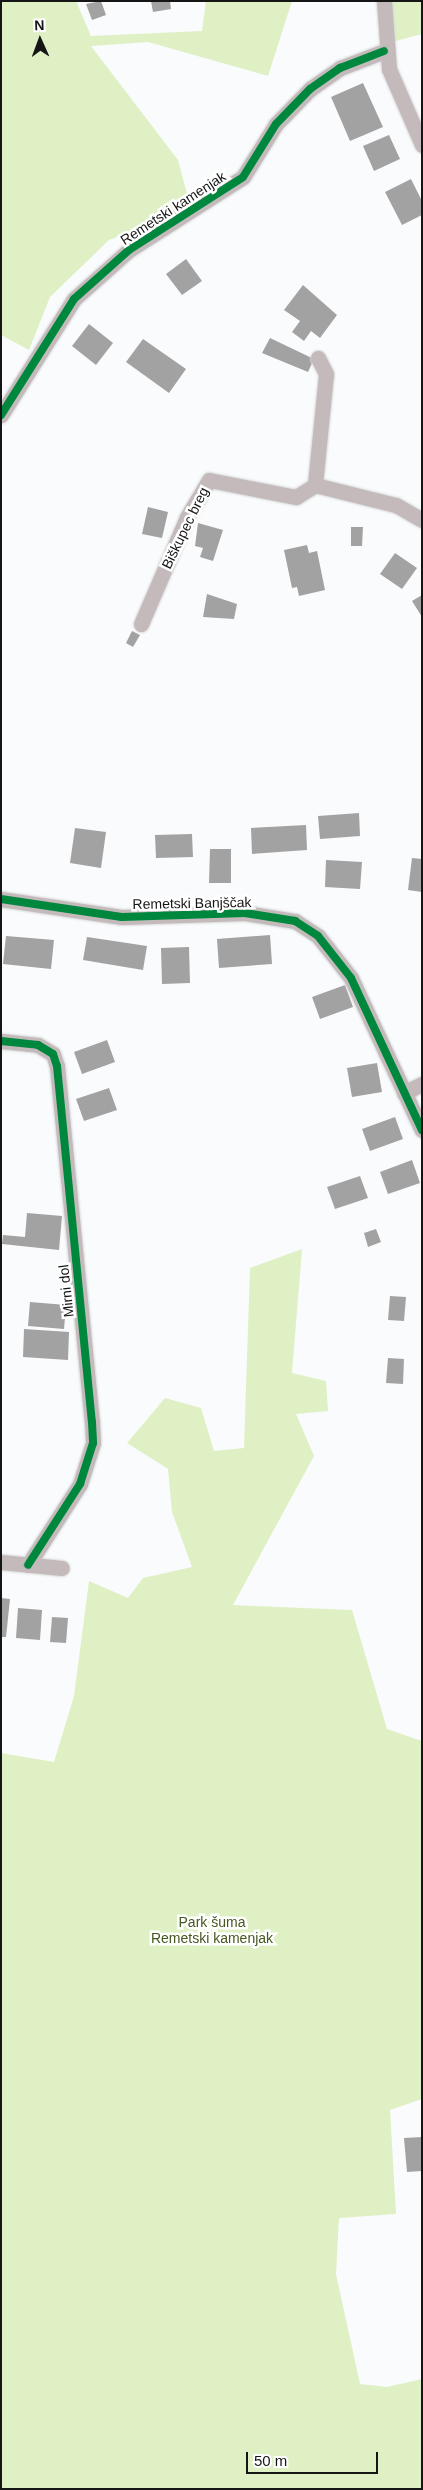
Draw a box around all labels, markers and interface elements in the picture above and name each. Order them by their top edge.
north arrow [15,15,65,65]
text: N [34,17,45,33]
street label: Remetski kamenjak [117,168,229,248]
street label: Biškupec breg [158,484,212,572]
street label: Remetski Banjščak [132,894,252,912]
street label: Mirni dol [55,1264,77,1318]
park label: Park šuma Remetski kamenjak [151,1914,273,1946]
scale bar [248,2442,380,2474]
text: 50 m [254,2452,287,2469]

